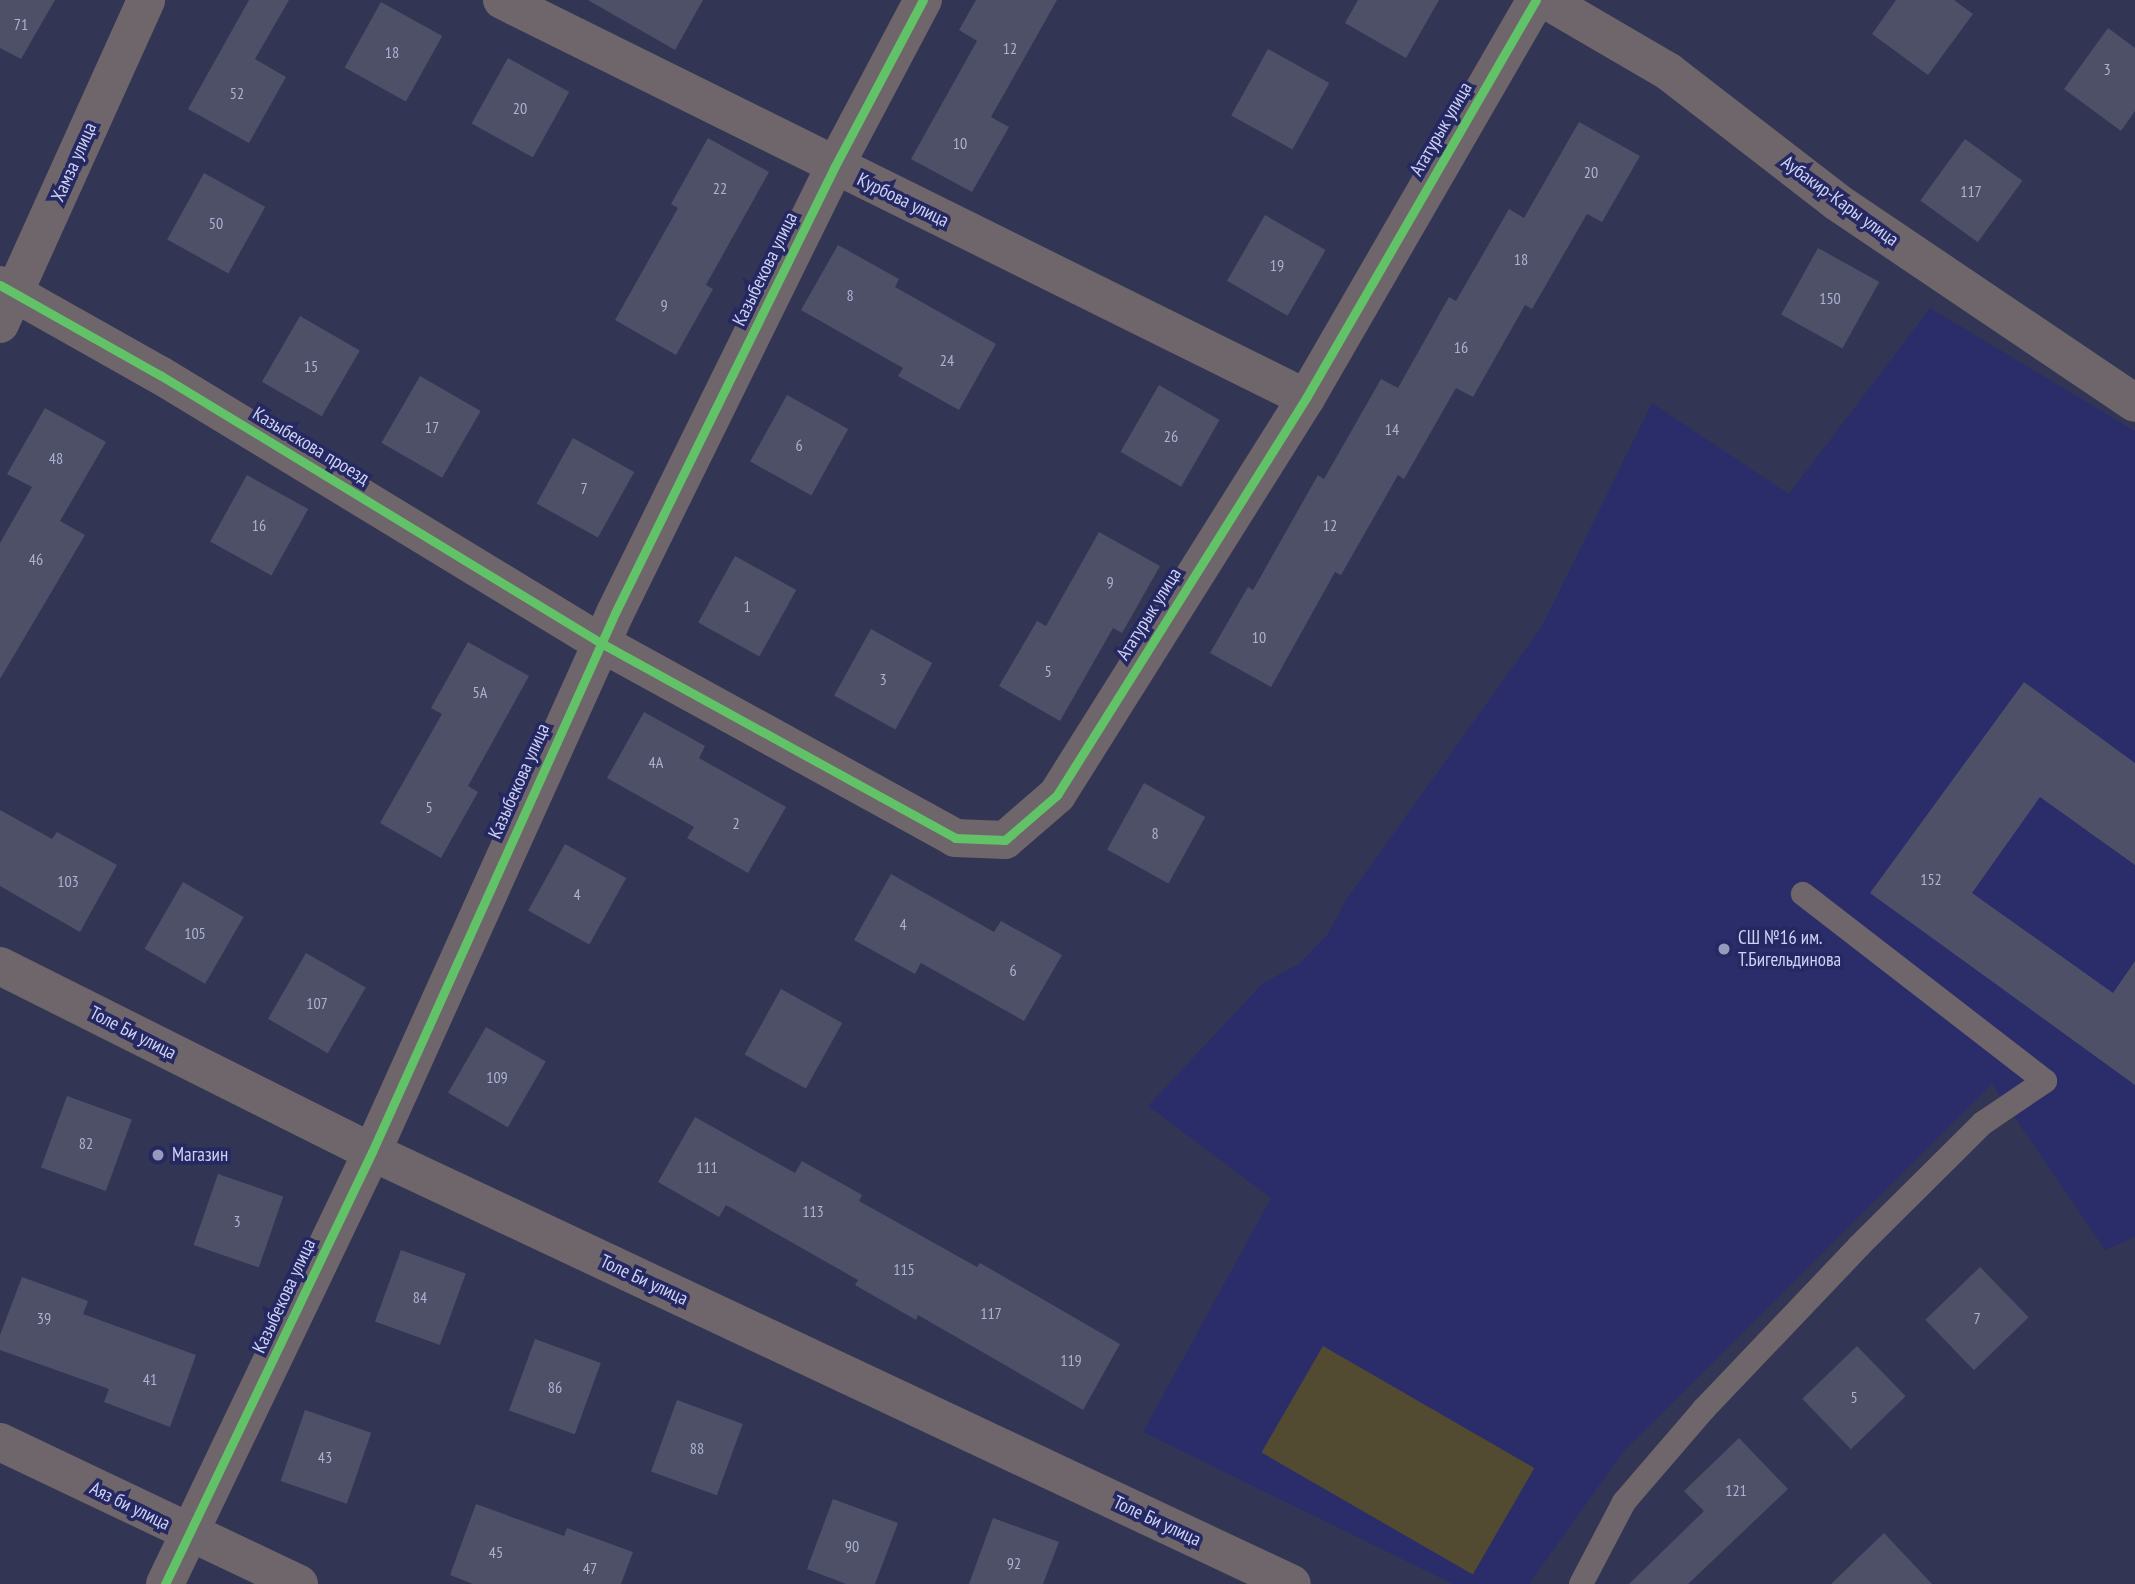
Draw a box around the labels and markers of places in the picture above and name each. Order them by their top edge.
place label: СШ №16 им. Т.Бигельдинова [1738,927,1841,971]
marker: СШ №16 им. Т.Бигельдинова [1716,941,1732,957]
place label: Магазин [172,1144,228,1166]
marker: Магазин [150,1147,166,1163]

